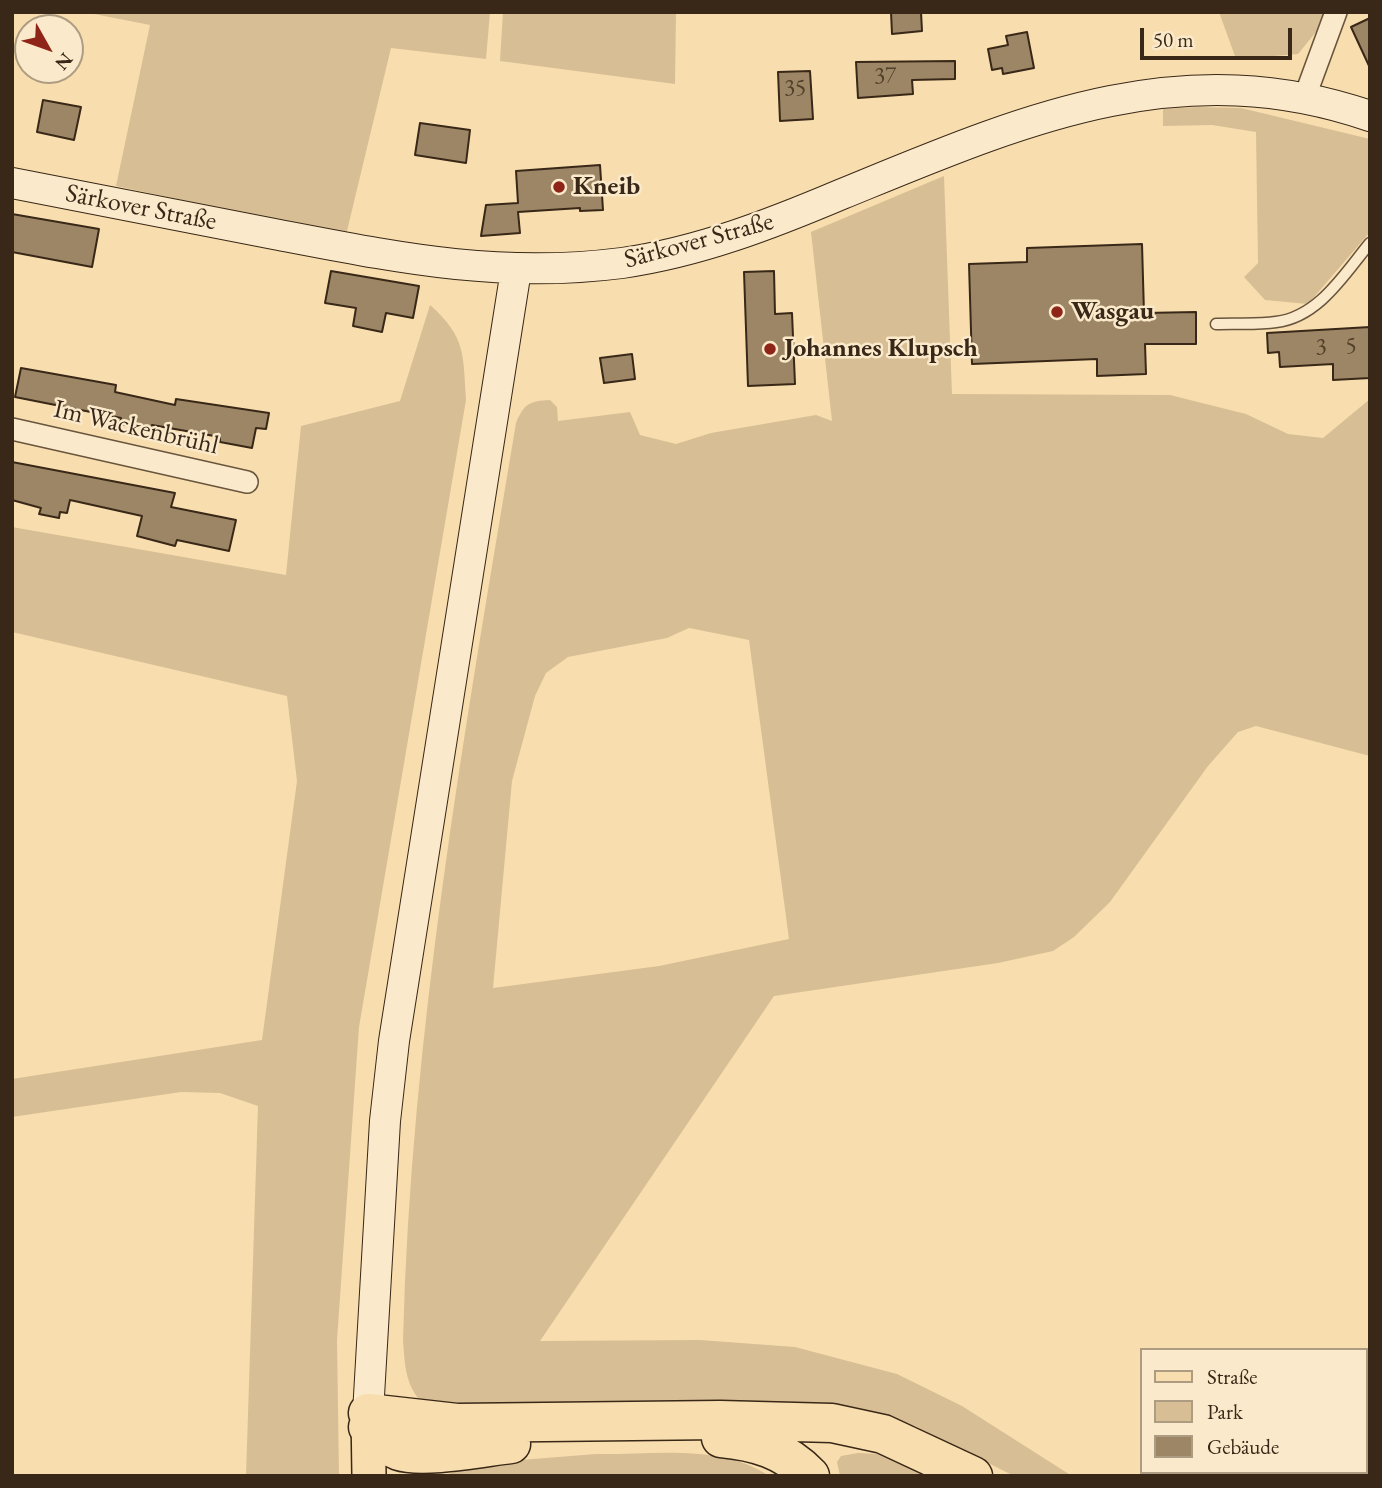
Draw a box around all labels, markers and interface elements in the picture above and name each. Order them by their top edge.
north arrow [14,14,84,84]
scale bar [1144,14,1296,58]
text: 50 m [1153,26,1194,53]
text: N [49,48,78,75]
house number: 37 [874,63,896,91]
house number: 35 [784,75,806,103]
place label: Kneib [573,171,640,203]
street label: Särkover Straße [63,178,219,238]
marker: Kneib [551,179,567,195]
street label: Särkover Straße [621,206,777,276]
place label: Wasgau [1071,296,1154,328]
marker: Wasgau [1049,304,1065,320]
place label: Johannes Klupsch [784,333,978,365]
house number: 5 [1345,333,1357,361]
house number: 3 [1315,334,1327,362]
marker: Johannes Klupsch [762,341,778,357]
street label: Im Wackenbrühl [51,394,221,462]
legend [1140,1348,1368,1474]
text: Straße [1207,1363,1258,1390]
text: Park [1207,1398,1243,1425]
text: Gebäude [1207,1433,1279,1460]

